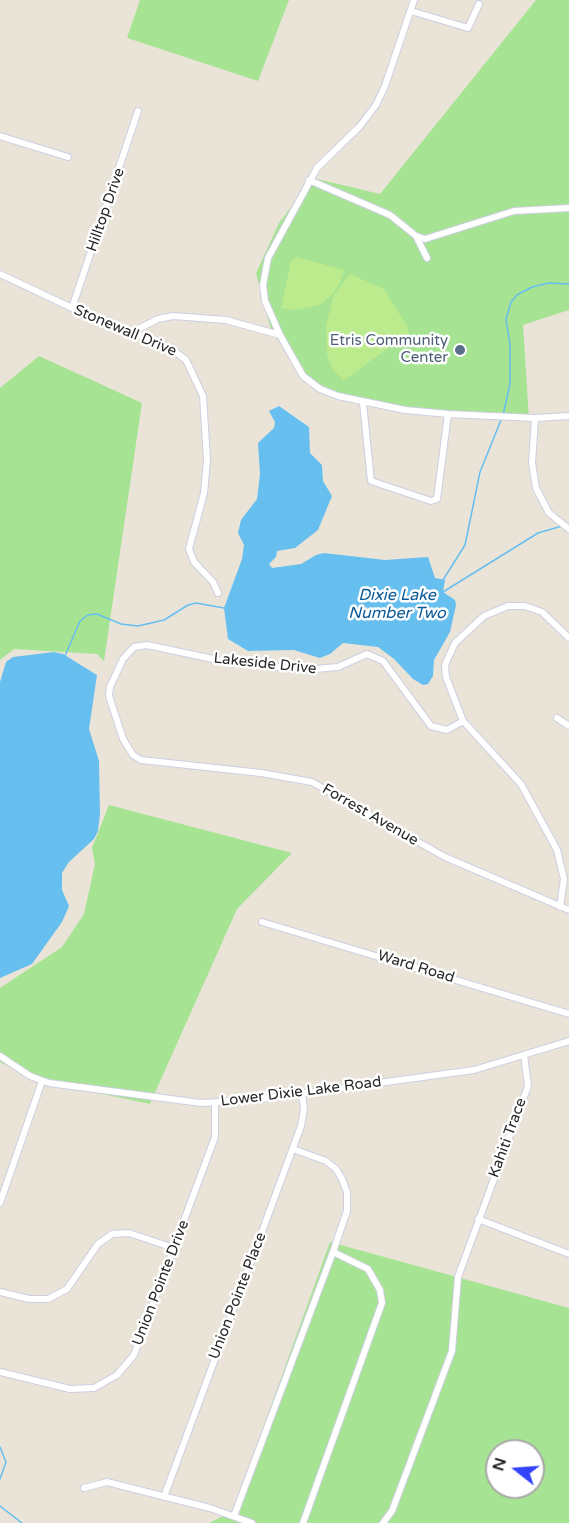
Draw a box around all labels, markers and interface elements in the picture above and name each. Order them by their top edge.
street label: Hilltop Drive [83,166,129,254]
street label: Stonewall Drive [71,301,179,361]
place label: Etris Community Center [330,332,448,367]
marker: Etris Community Center [453,343,467,357]
water label: Dixie Lake Number Two [348,586,446,624]
street label: Lakeside Drive [213,650,317,678]
street label: Forrest Avenue [319,780,421,850]
street label: Ward Road [375,947,457,987]
street label: Lower Dixie Lake Road [220,1073,382,1111]
street label: Kahiti Trace [485,1096,531,1180]
street label: Union Pointe Drive [129,1218,193,1348]
street label: Union Pointe Place [206,1230,270,1362]
north arrow [485,1439,545,1499]
text: N [488,1455,511,1473]

